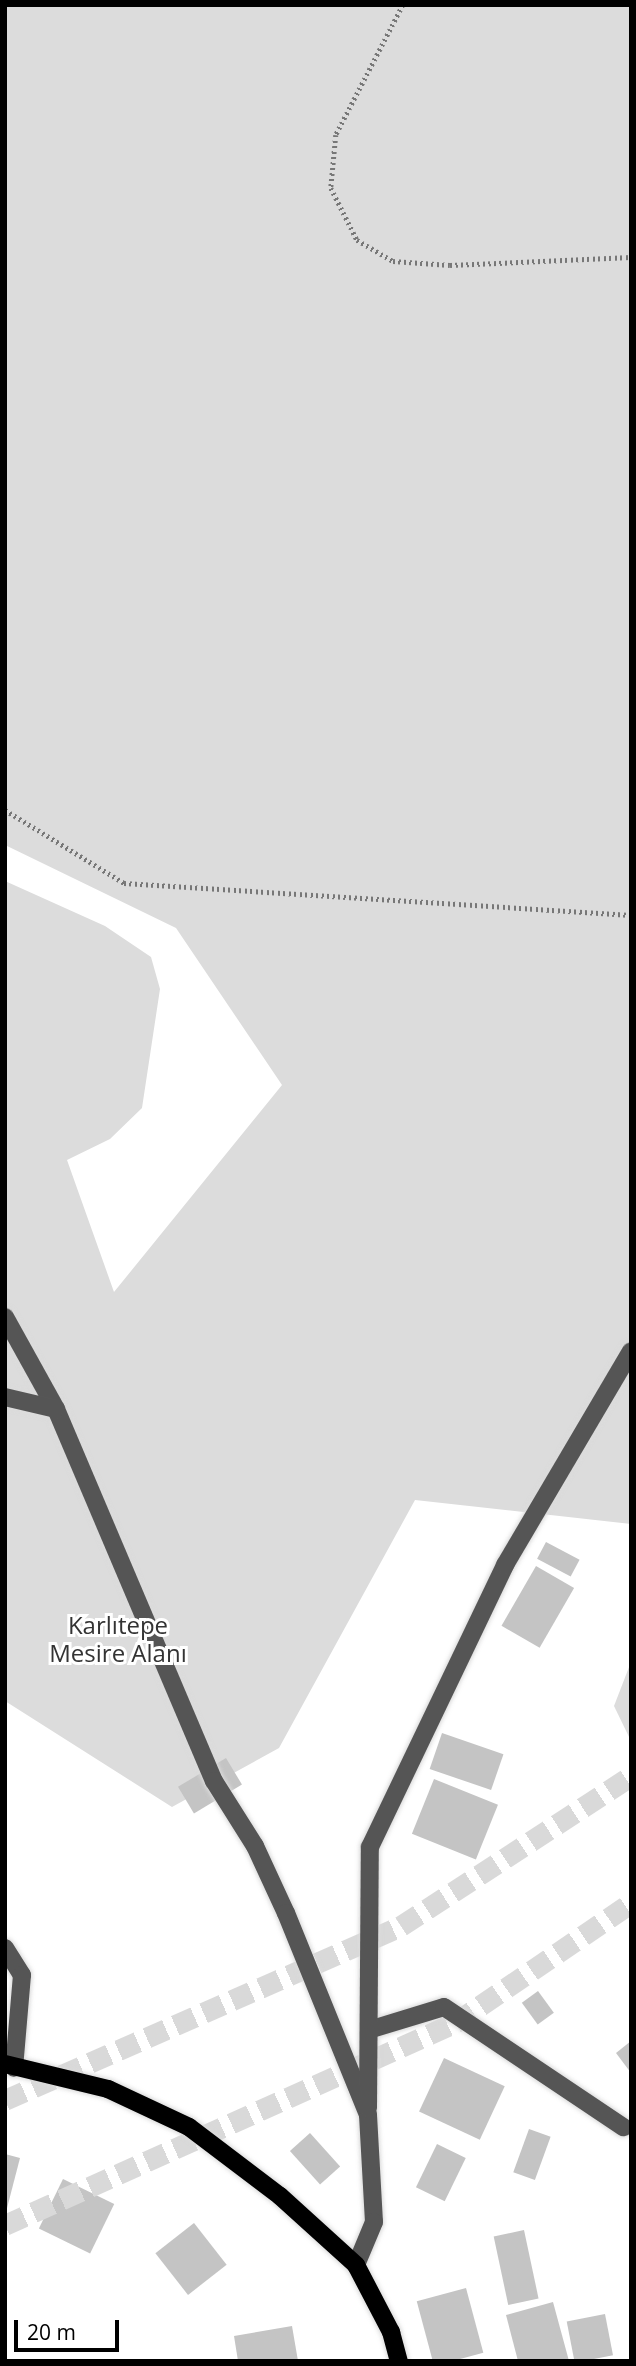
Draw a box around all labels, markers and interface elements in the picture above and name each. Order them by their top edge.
park label: Karlıtepe Mesire Alanı [49,1611,187,1667]
scale bar [18,2306,122,2350]
text: 20 m [27,2318,76,2346]

